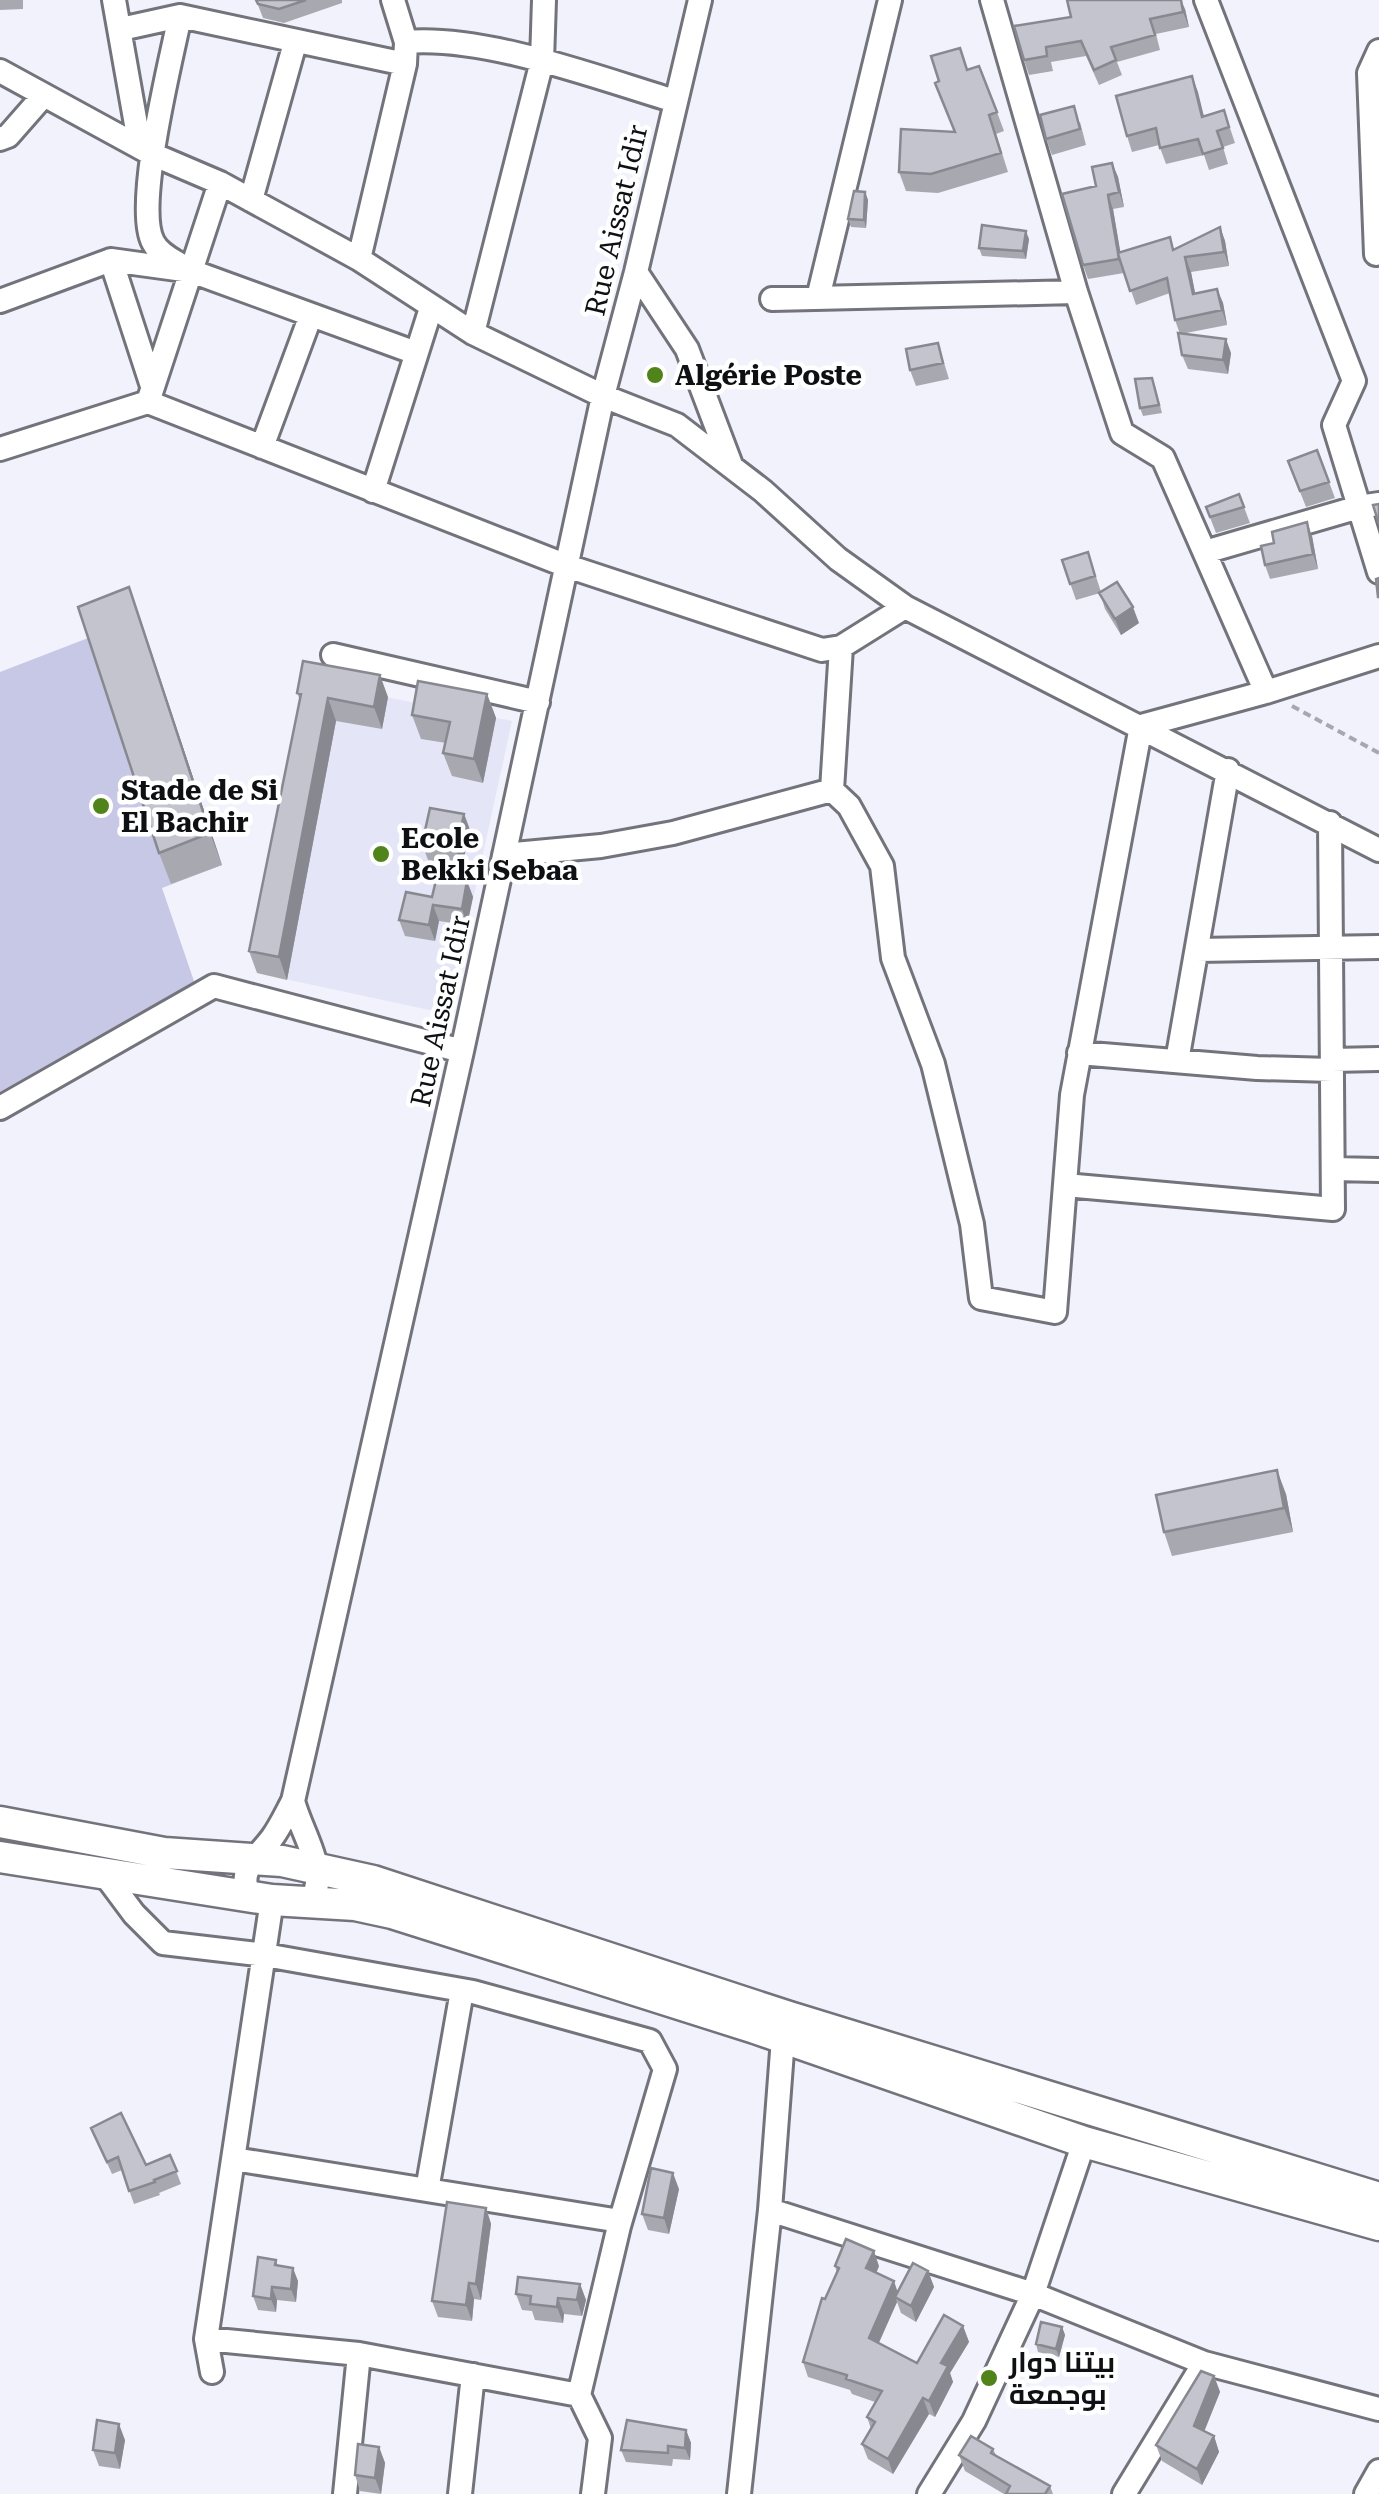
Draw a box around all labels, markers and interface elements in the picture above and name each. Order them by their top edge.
street label: Rue Aissat Idir [578,121,654,319]
place label: Algérie Poste [675,359,862,392]
marker: Algérie Poste [644,364,666,386]
place label: Stade de Si El Bachir [121,774,278,839]
marker: Stade de Si El Bachir [90,795,112,817]
place label: Ecole Bekki Sebaa [401,822,579,887]
marker: Ecole Bekki Sebaa [370,843,392,865]
street label: Rue Aissat Idir [404,912,477,1110]
place label: بيتنا دوار بوجمعة [1008,2346,1115,2411]
marker: بيتنا دوار بوجمعة [978,2367,1000,2389]

